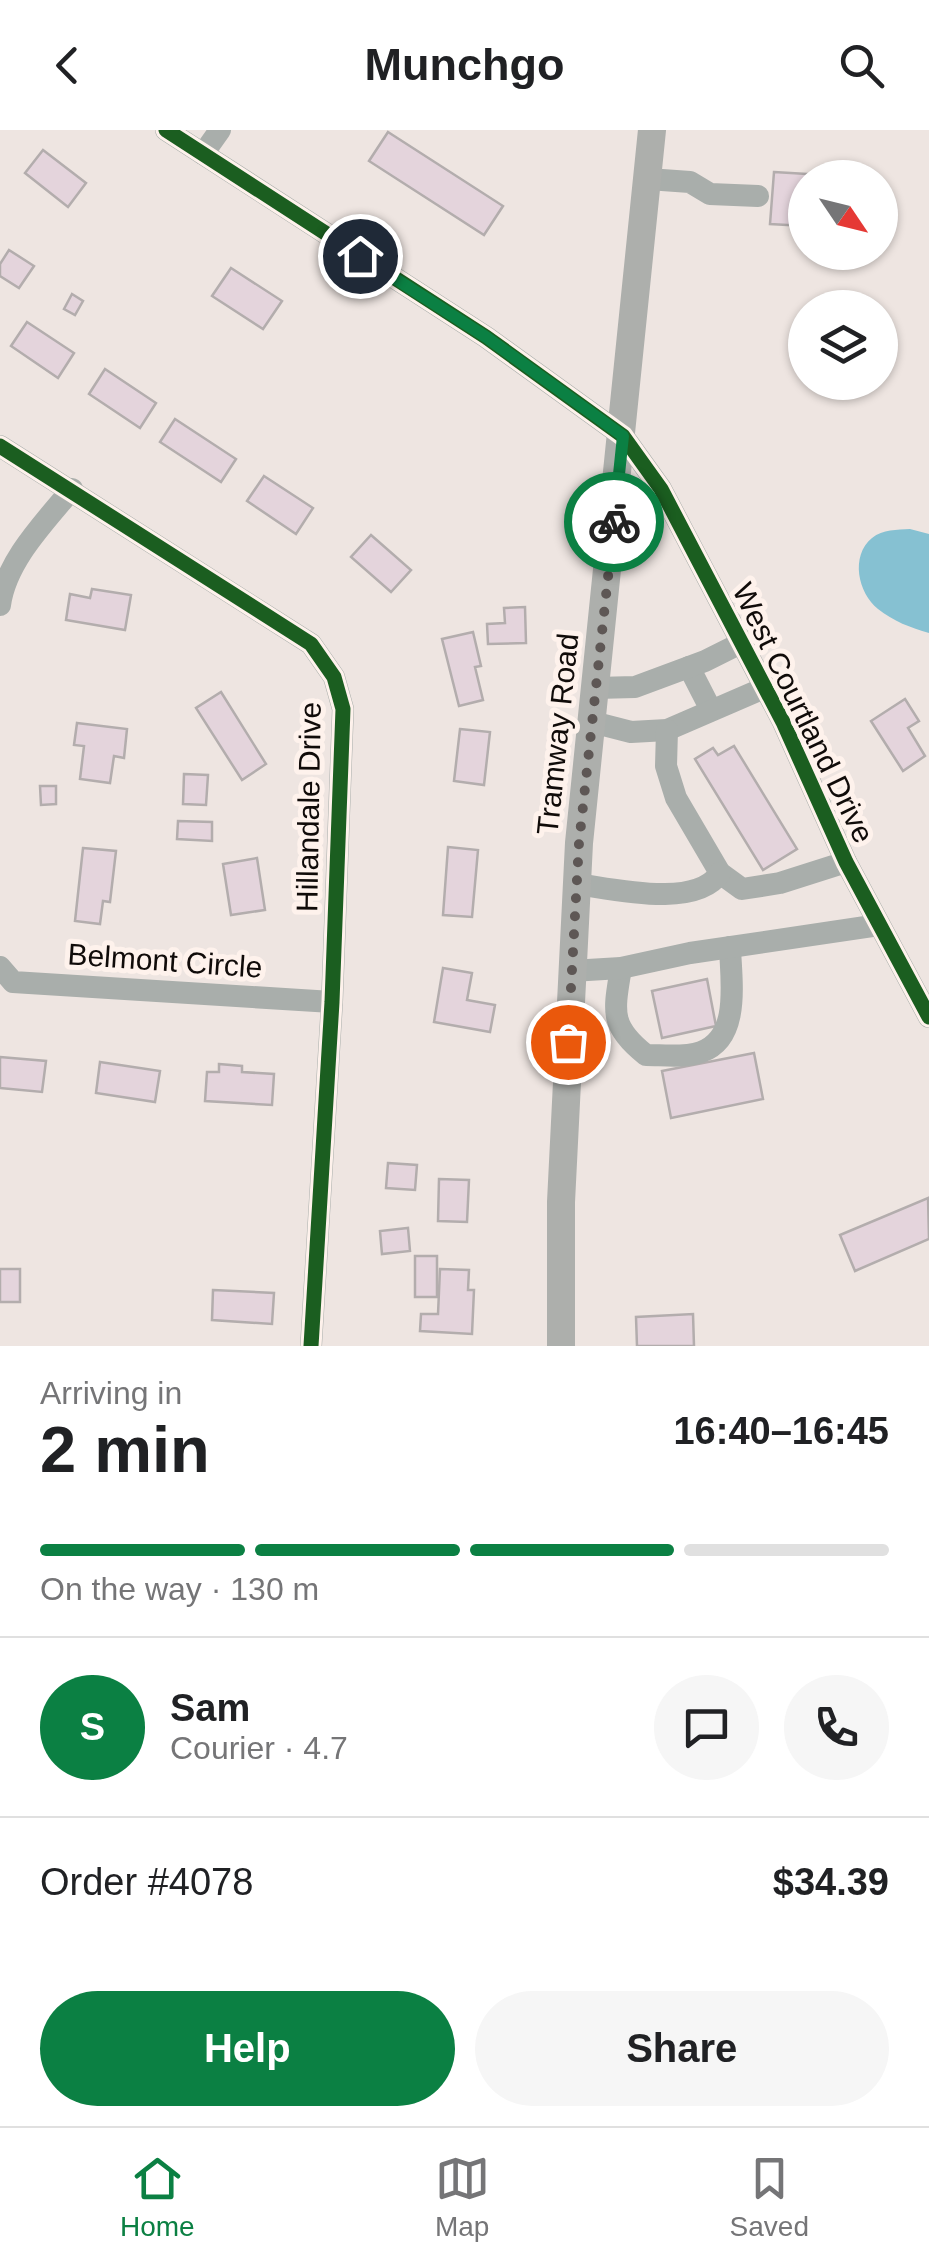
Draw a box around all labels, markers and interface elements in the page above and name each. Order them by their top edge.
icon: back [40,38,95,93]
icon: search [834,38,889,93]
text: Munchgo [365,39,564,90]
north arrow [788,160,898,270]
map controls [788,160,898,400]
pin [318,214,403,299]
icon: home [333,229,388,284]
button: layers [788,290,898,400]
courier [564,472,664,572]
icon: bike [587,495,642,550]
street label: West Courtland Drive [726,578,881,848]
street label: Tramway Road [531,632,584,836]
street label: Hillandale Drive [290,702,327,912]
street label: Belmont Circle [67,937,263,984]
pin [526,1000,611,1085]
icon: bag [541,1015,596,1070]
text: Arriving in [40,1375,182,1411]
text: 16:40–16:45 [673,1410,889,1452]
text: 2 min [40,1413,210,1486]
text: On the way · 130 m [40,1571,319,1607]
button: chat [654,1675,759,1780]
button: phone [784,1675,889,1780]
text: Sam [170,1687,250,1729]
text: S [80,1706,105,1748]
text: Courier · 4.7 [170,1730,348,1766]
text: Order #4078 [40,1861,253,1903]
text: $34.39 [773,1861,889,1903]
button: Help [40,1991,455,2106]
button: Share [475,1991,889,2106]
tab: Home [120,2151,195,2243]
tab: Map [435,2151,490,2243]
tab: Saved [730,2151,809,2243]

